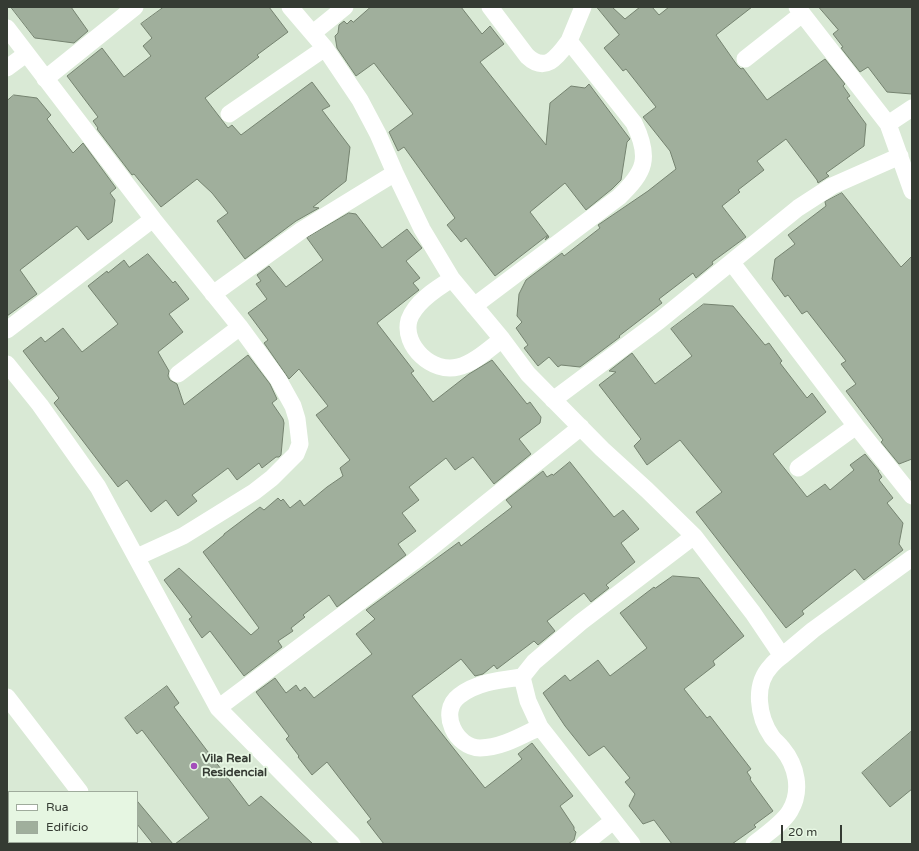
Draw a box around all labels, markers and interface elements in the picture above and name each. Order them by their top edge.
place label: Vila Real Residencial [202,752,267,780]
marker: Vila Real Residencial [189,761,199,771]
legend [8,791,138,843]
text: Rua [46,800,69,814]
scale bar [783,817,844,843]
text: Edifício [46,820,88,834]
text: 20 m [788,825,817,839]

